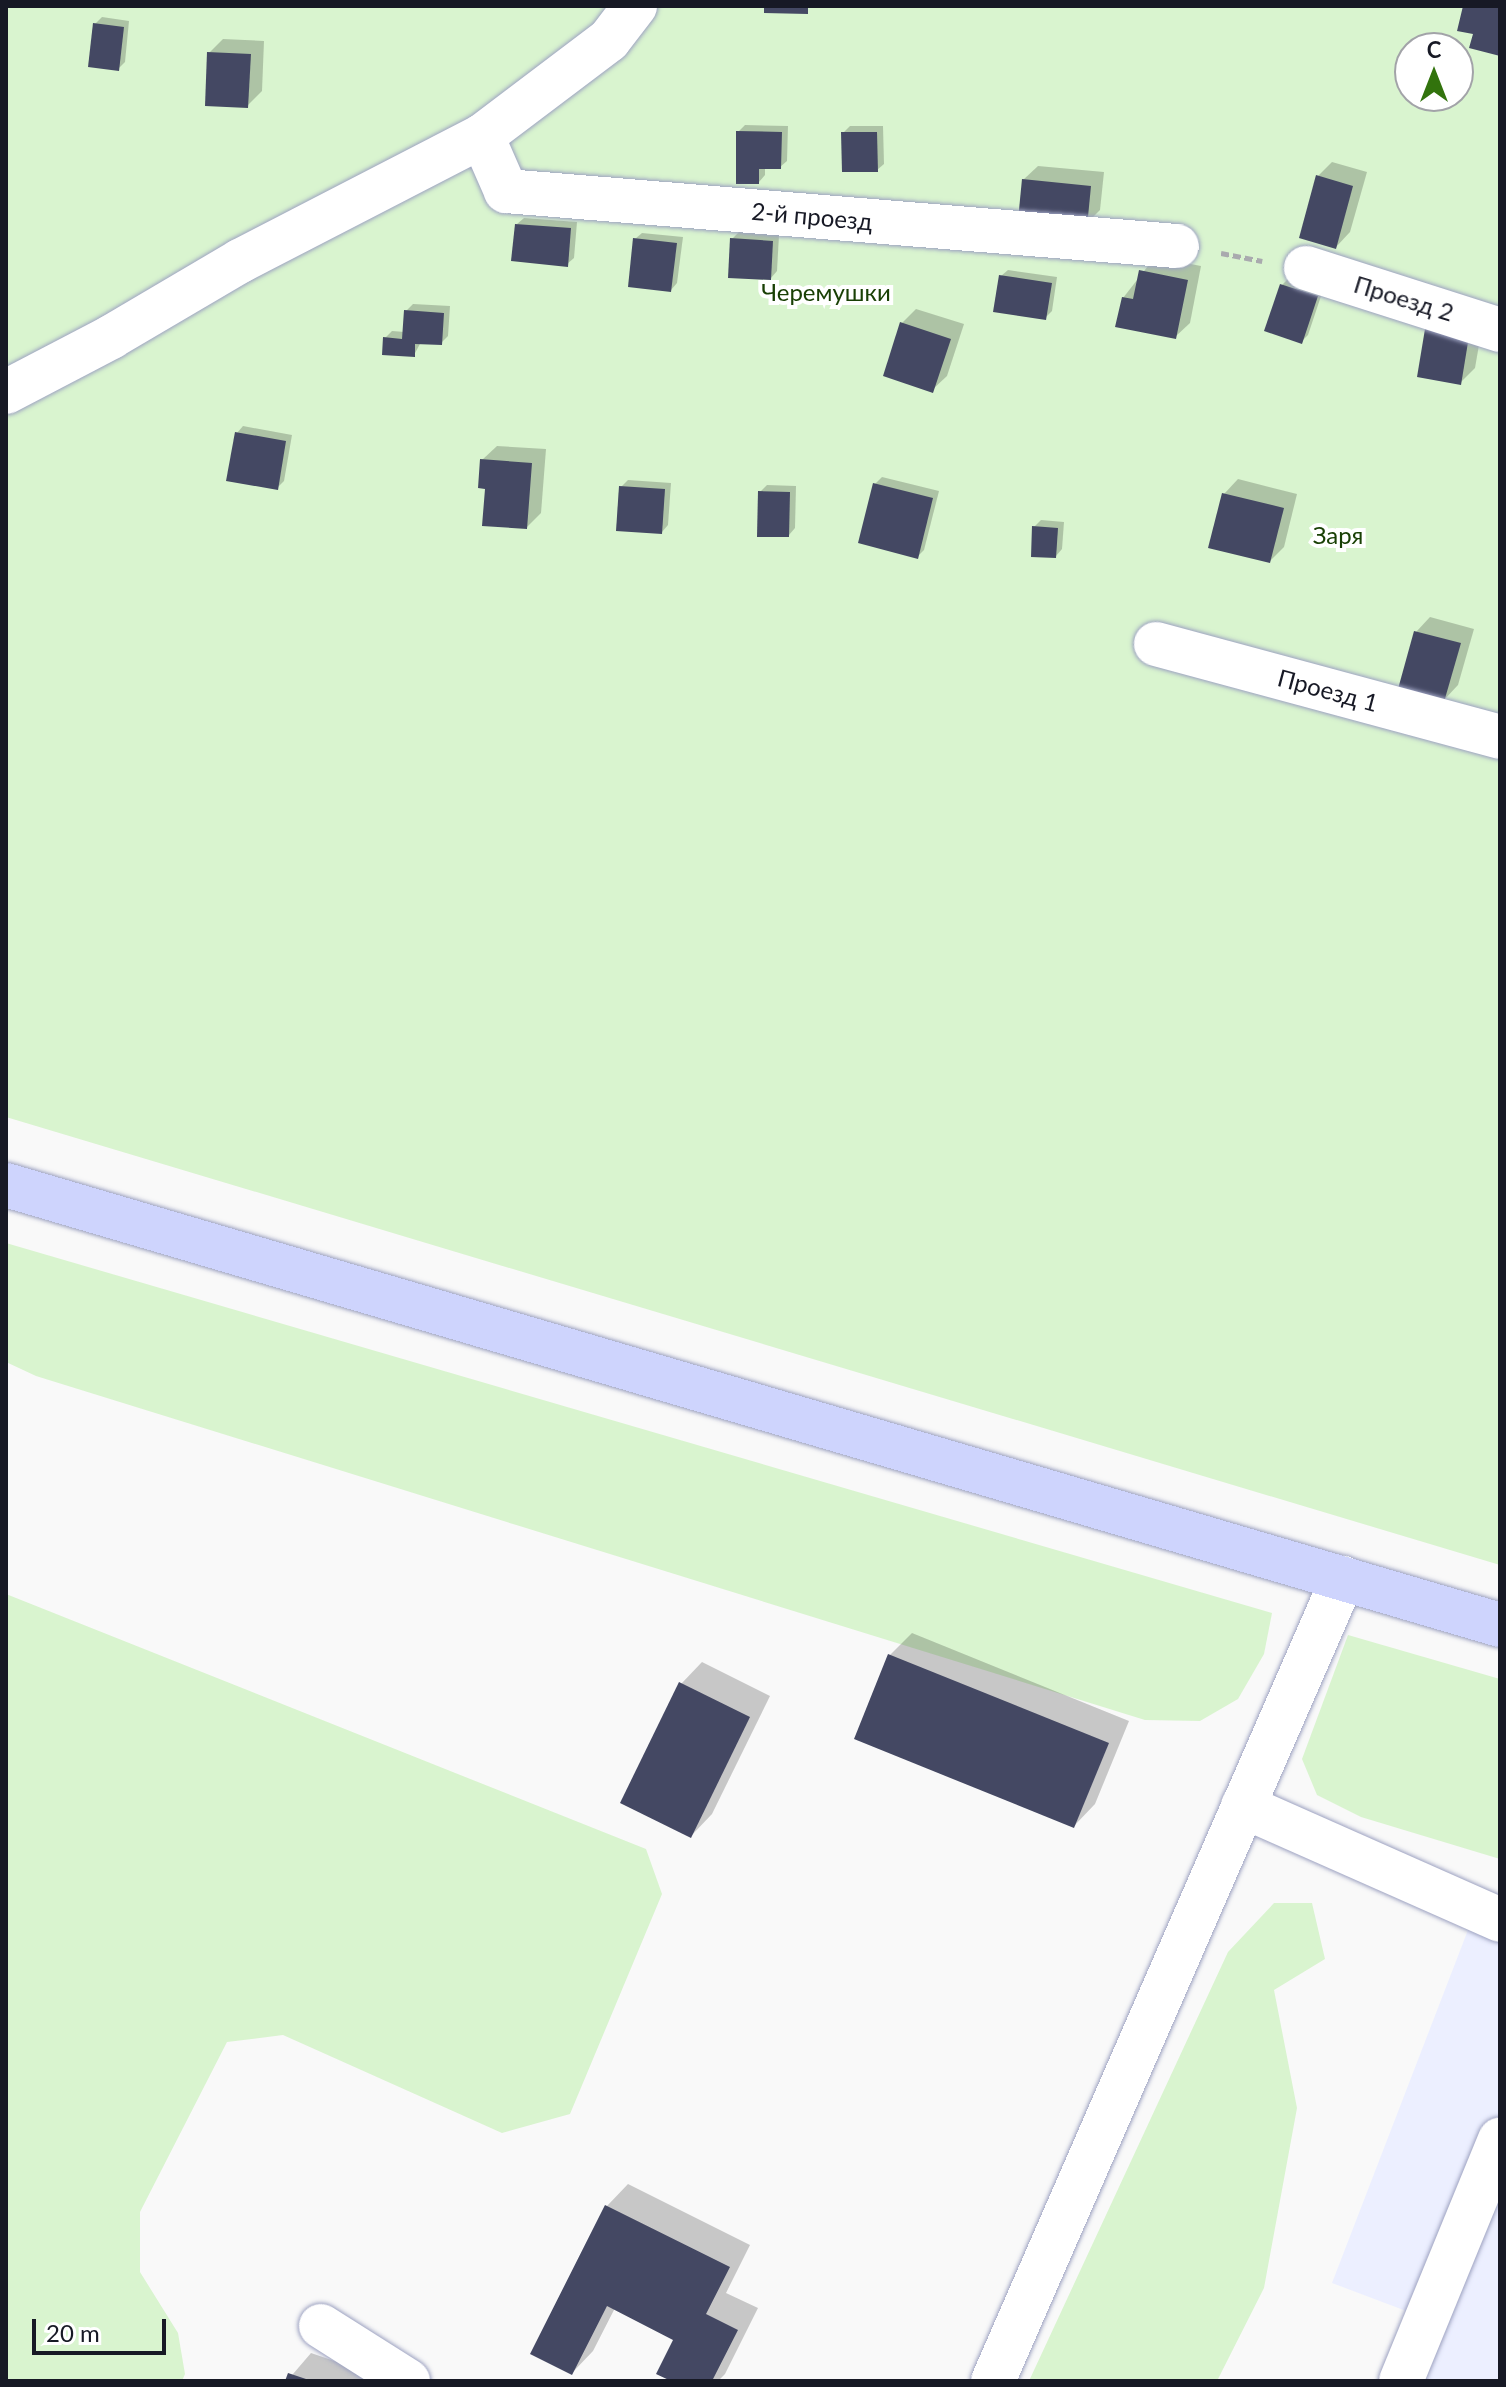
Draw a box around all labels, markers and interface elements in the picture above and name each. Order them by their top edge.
north arrow [1394,32,1474,112]
text: С [1427,36,1441,63]
street label: 2-й проезд [750,196,874,236]
street label: Проезд 2 [1351,269,1457,327]
park label: Черемушки [761,278,891,306]
park label: Заря [1313,521,1363,549]
street label: Проезд 1 [1275,663,1381,717]
scale bar [36,2303,170,2353]
text: 20 m [46,2318,100,2347]

